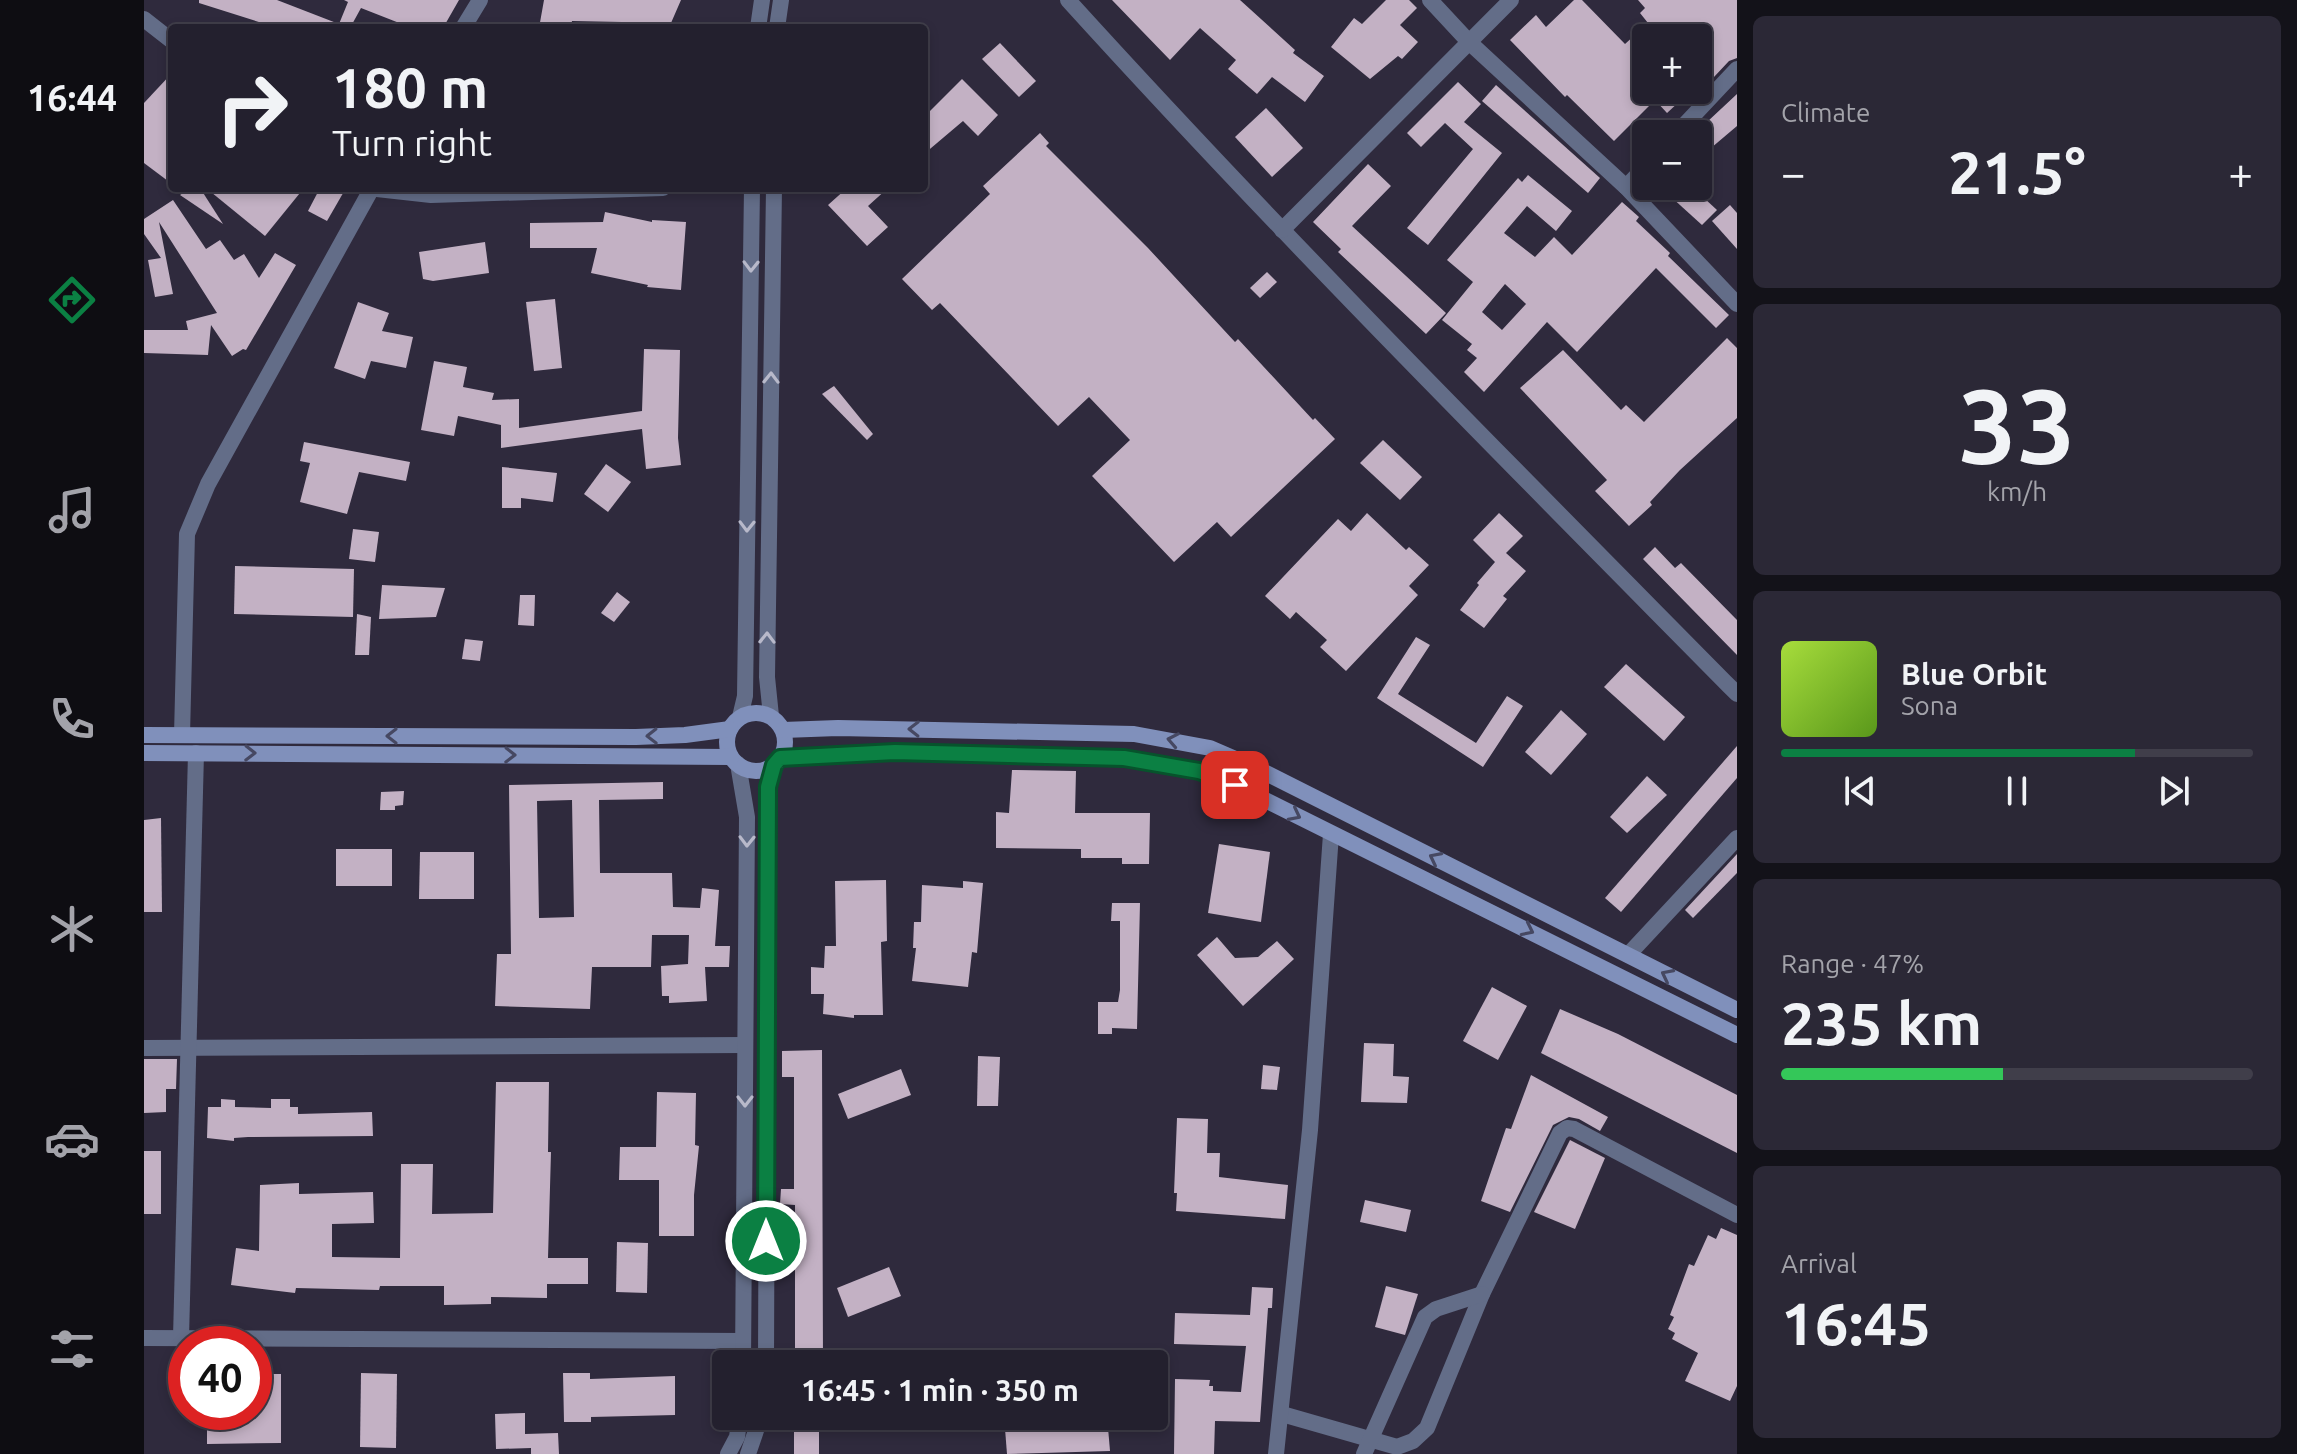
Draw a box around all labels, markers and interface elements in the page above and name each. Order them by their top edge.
map controls [1632,24,1712,200]
button: + [1632,24,1712,104]
icon: right [200,56,304,160]
text: 180 m [332,56,488,119]
text: 16:44 [27,77,117,118]
text: Climate [1781,98,1870,127]
button: − [1632,120,1712,200]
text: Turn right [332,122,492,163]
text: 21.5° [1948,138,2086,205]
text: − [1781,148,1806,197]
text: + [2228,148,2253,197]
one-way arrow [742,260,760,273]
icon: directions [44,272,100,328]
text: 33 [1958,366,2076,483]
one-way arrow [762,371,780,384]
text: km/h [1987,477,2047,506]
icon: music [44,482,100,538]
one-way arrow [739,520,756,533]
one-way arrow [758,631,776,644]
text: Blue Orbit [1901,657,2047,691]
icon: phone [44,691,100,747]
text: Sona [1901,691,1958,720]
one-way arrow [907,720,920,738]
one-way arrow [385,727,398,745]
one-way arrow [645,727,658,745]
one-way arrow [1167,732,1181,749]
one-way arrow [244,744,257,762]
one-way arrow [504,746,517,764]
pin [1201,751,1269,819]
icon: arrive [1213,763,1257,807]
icon: previous [1838,769,1882,813]
icon: pause [1995,769,2039,813]
icon: next [2152,769,2196,813]
one-way arrow [1287,806,1302,821]
one-way arrow [738,835,756,848]
one-way arrow [1429,852,1444,868]
icon: climate [44,901,100,957]
one-way arrow [1520,921,1535,936]
text: Range · 47% [1781,949,1924,978]
one-way arrow [1661,969,1676,985]
text: 235 km [1781,989,1982,1056]
one-way arrow [736,1095,753,1108]
icon: car [44,1111,100,1167]
position arrow [724,1199,808,1283]
text: Arrival [1781,1249,1857,1278]
text: 16:45 [1781,1289,1931,1356]
icon: filters [44,1321,100,1377]
speed limit sign: 40 [168,1326,272,1430]
text: 16:45 · 1 min · 350 m [801,1373,1079,1407]

